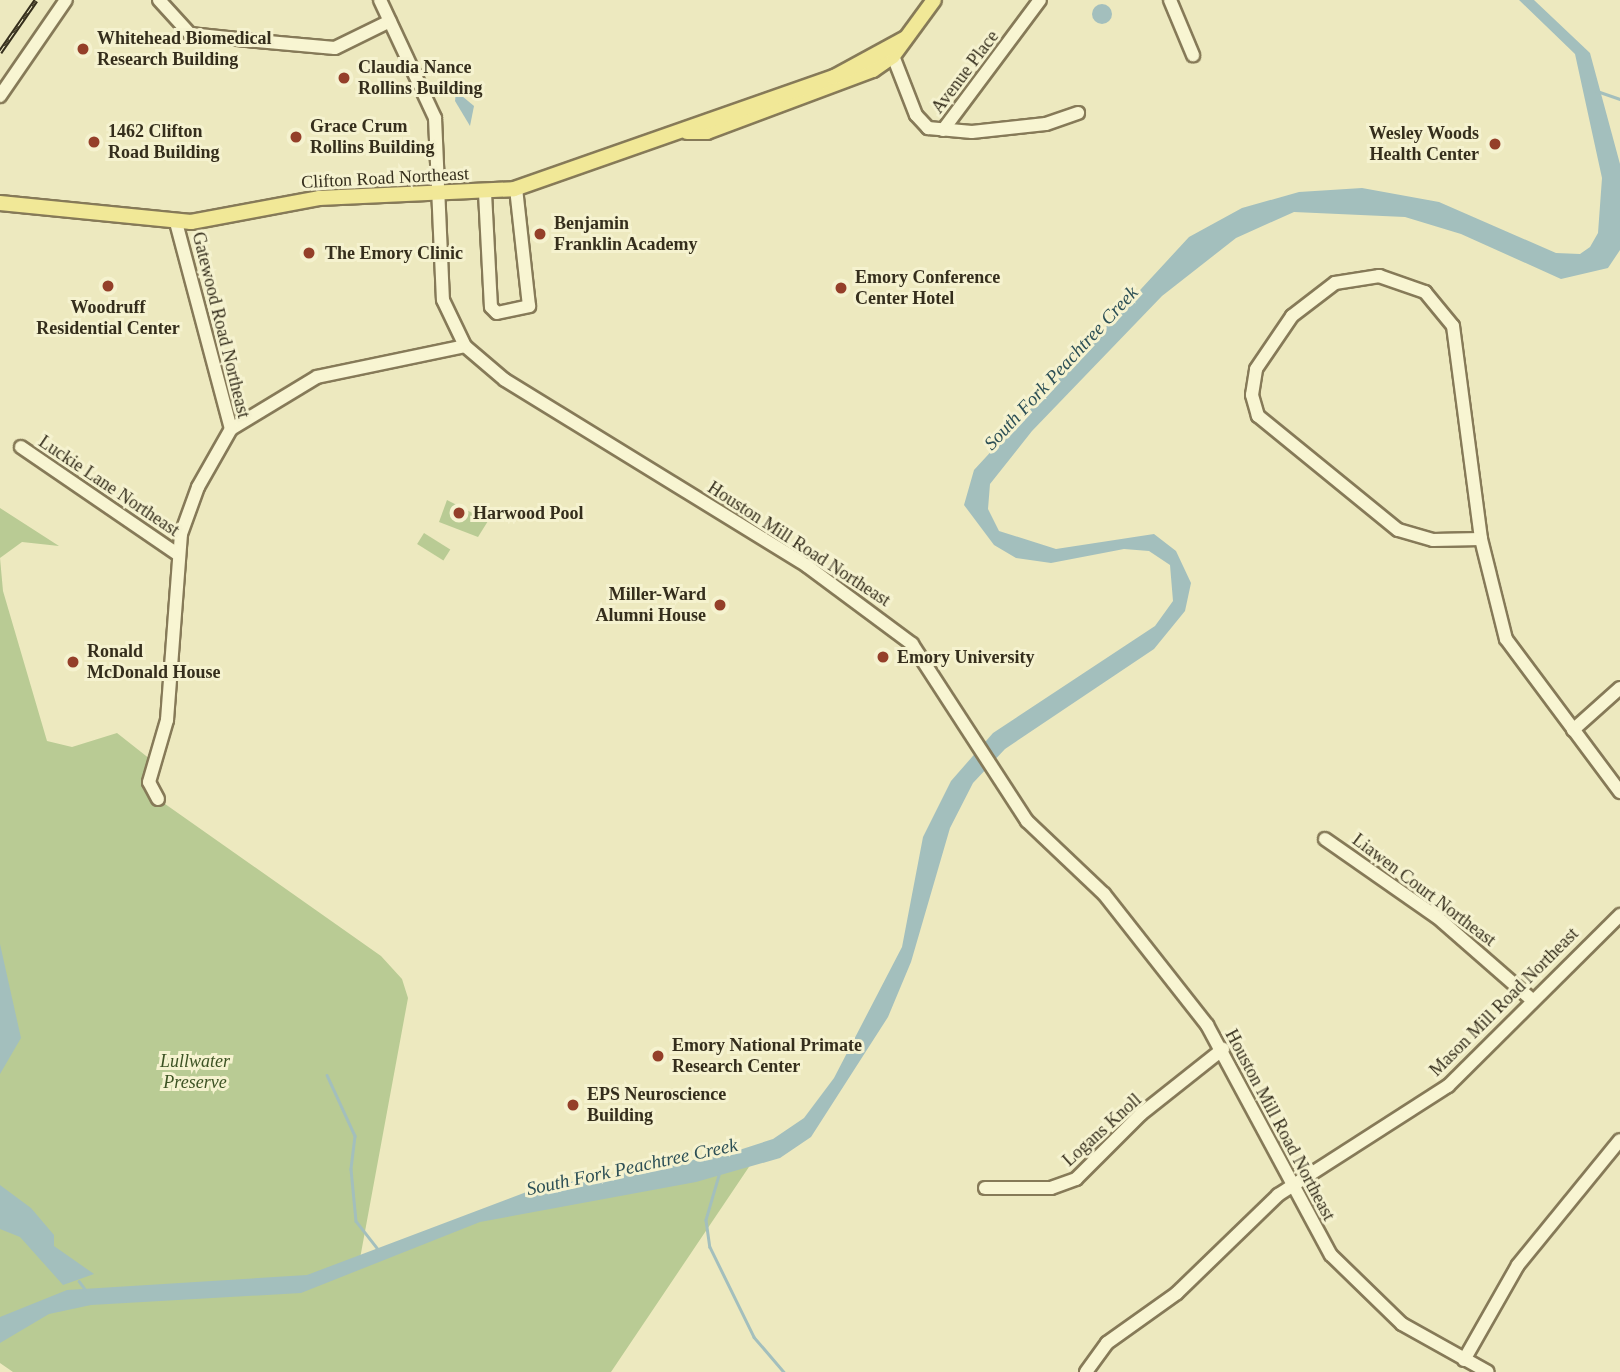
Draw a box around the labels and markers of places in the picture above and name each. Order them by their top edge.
place label: Whitehead Biomedical Research Building [97,28,271,70]
marker: Whitehead Biomedical Research Building [75,41,91,57]
place label: Claudia Nance Rollins Building [358,57,483,100]
marker: Claudia Nance Rollins Building [336,70,352,86]
place label: Grace Crum Rollins Building [310,116,435,158]
place label: 1462 Clifton Road Building [108,121,220,164]
place label: Wesley Woods Health Center [1368,123,1479,166]
marker: Grace Crum Rollins Building [288,129,304,145]
marker: 1462 Clifton Road Building [86,134,102,150]
marker: Wesley Woods Health Center [1485,134,1505,154]
place label: Benjamin Franklin Academy [554,213,699,256]
marker: Benjamin Franklin Academy [532,226,548,242]
place label: The Emory Clinic [325,242,463,264]
marker: The Emory Clinic [299,243,319,263]
place label: Emory Conference Center Hotel [855,267,1000,310]
marker: Woodruff Residential Center [100,278,116,294]
marker: Emory Conference Center Hotel [833,280,849,296]
place label: Woodruff Residential Center [36,297,180,340]
place label: Harwood Pool [473,502,583,524]
marker: Harwood Pool [451,505,467,521]
place label: Miller-Ward Alumni House [595,584,706,626]
marker: Miller-Ward Alumni House [712,597,728,613]
place label: Ronald McDonald House [87,641,221,684]
place label: Emory University [897,646,1034,668]
marker: Emory University [875,649,891,665]
marker: Ronald McDonald House [65,654,81,670]
place label: Emory National Primate Research Center [672,1035,862,1078]
marker: Emory National Primate Research Center [650,1048,666,1064]
place label: EPS Neuroscience Building [587,1084,726,1126]
marker: EPS Neuroscience Building [565,1097,581,1113]

